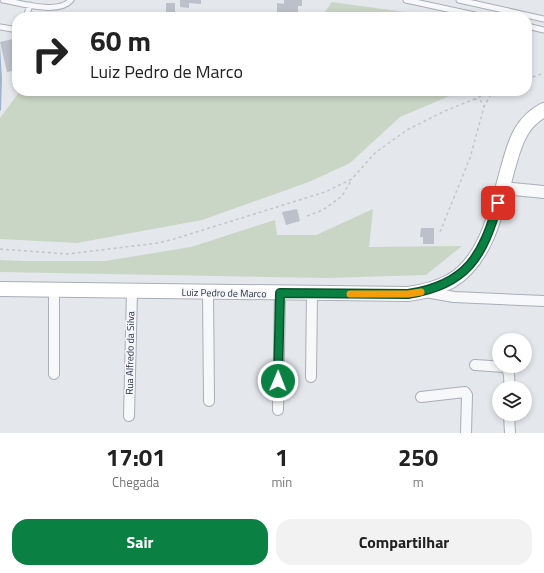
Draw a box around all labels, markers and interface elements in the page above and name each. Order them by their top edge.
text: 60 m [90,19,151,62]
icon: right [24,28,76,80]
text: Luiz Pedro de Marco [90,58,243,85]
pin [481,186,515,220]
icon: arrive [487,192,509,214]
street label: Luiz Pedro de Marco [181,285,267,301]
street label: Rua Alfredo da Silva [122,311,138,395]
map controls [492,333,532,421]
button: search [492,333,532,373]
position arrow [257,360,299,402]
button: layers [492,381,532,421]
text: 17:01 [106,439,166,475]
text: 1 [275,439,289,475]
text: 250 [398,439,438,475]
text: Chegada [112,472,159,492]
text: min [271,472,292,492]
text: m [413,472,424,492]
button: Sair [12,519,268,565]
button: Compartilhar [276,519,532,565]

